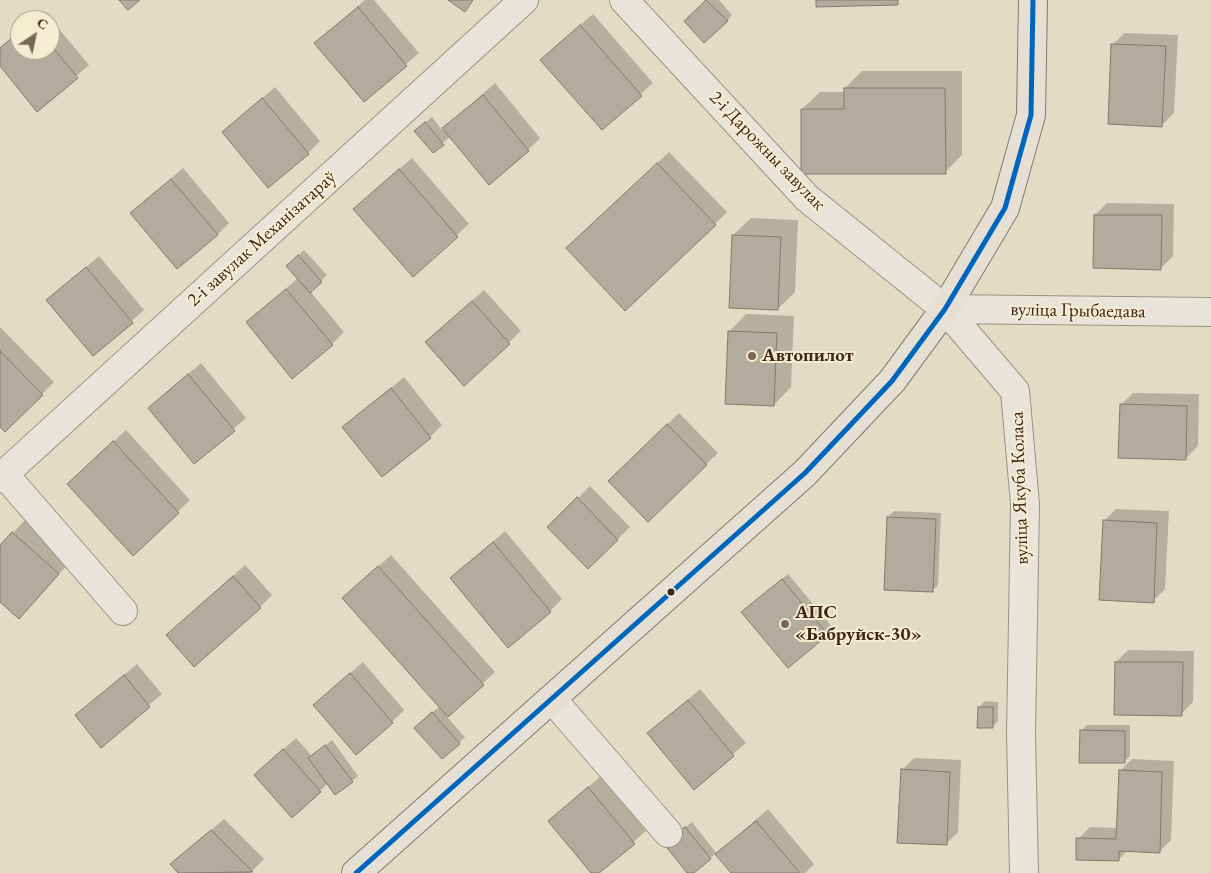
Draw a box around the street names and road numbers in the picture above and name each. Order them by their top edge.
street label: 2-і Дарожны завулак [704,86,830,216]
street label: 2-і завулак Механізатараў [183,166,341,312]
street label: вуліца Грыбаедава [1010,298,1146,324]
street label: вуліца Якуба Коласа [1006,411,1034,565]

